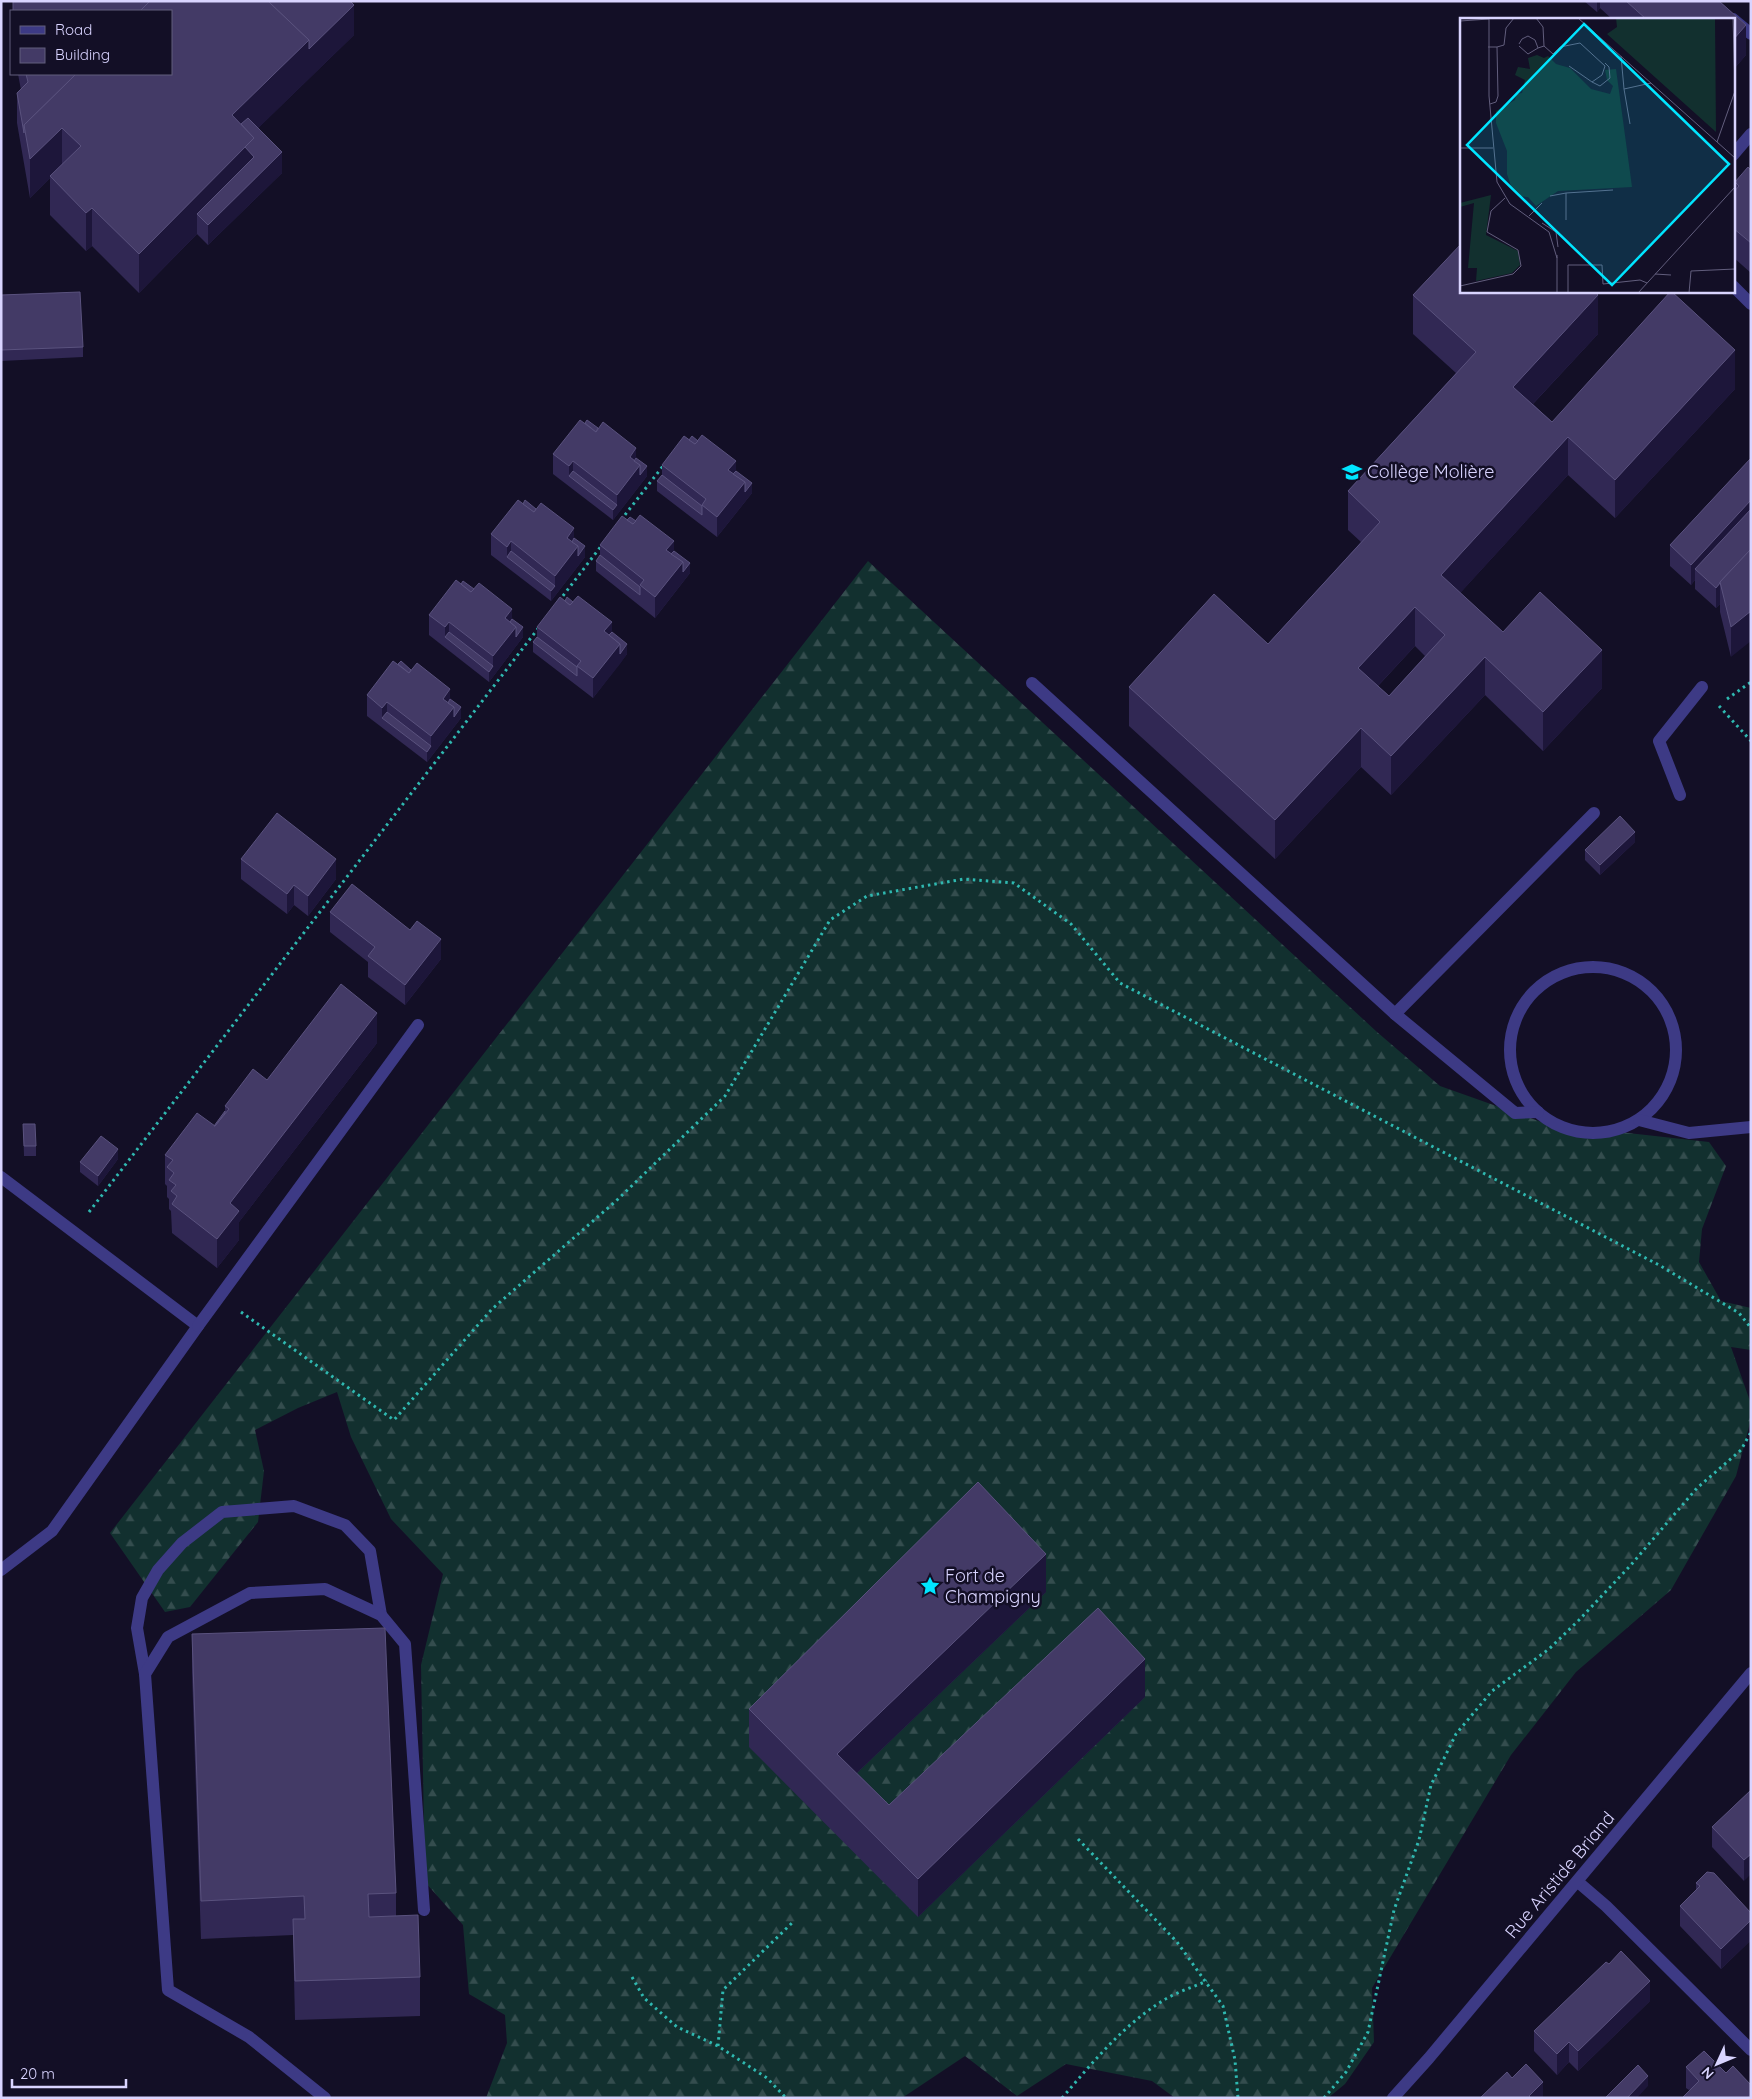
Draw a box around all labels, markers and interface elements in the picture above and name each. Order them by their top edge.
legend [10,10,172,75]
inset map [1460,18,1734,292]
text: Road [55,20,92,39]
text: Building [55,45,110,64]
place label: Collège Molière [1367,460,1494,483]
school or university icon: Collège Molière [1341,461,1363,483]
place label: Fort de Champigny [945,1564,1041,1608]
place icon: Fort de Champigny [919,1575,941,1597]
street label: Rue Aristide Briand [1500,1806,1619,1943]
north arrow [1692,2039,1742,2089]
scale bar [12,2056,126,2088]
text: N [1698,2063,1718,2083]
text: 20 m [20,2064,55,2083]

